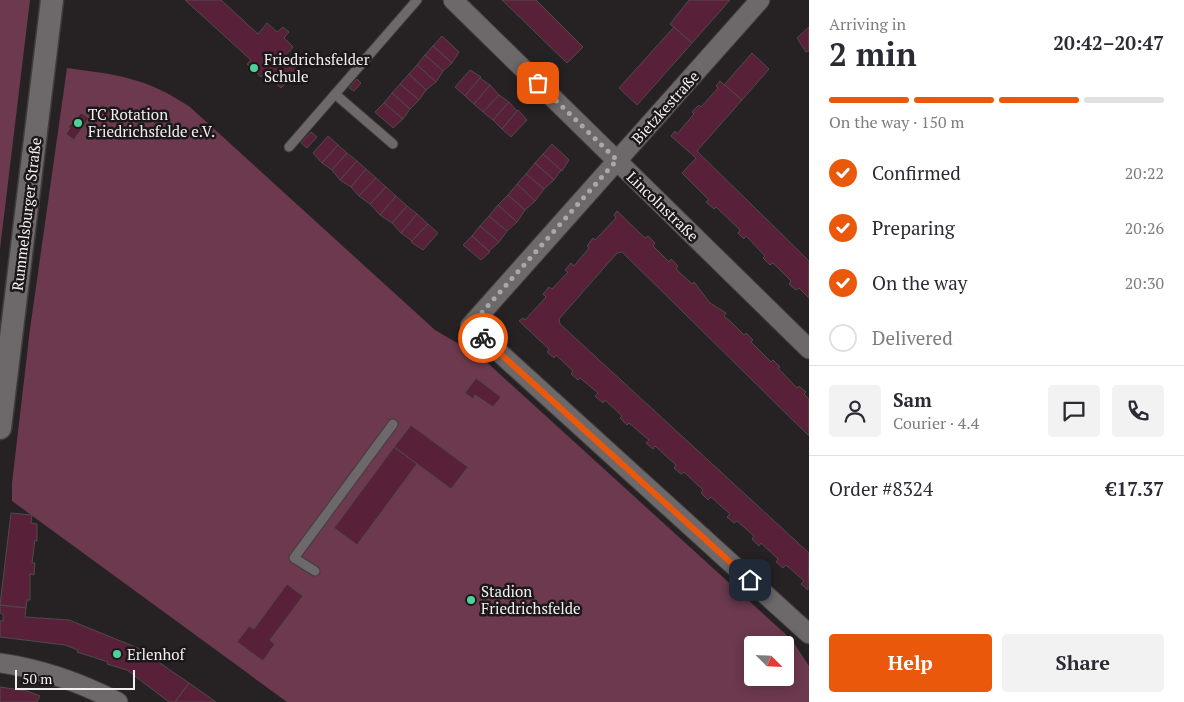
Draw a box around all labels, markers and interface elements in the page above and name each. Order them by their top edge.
text: Arriving in [829,13,906,35]
text: 20:42–20:47 [1053,30,1164,55]
text: 2 min [829,33,917,75]
place label: Friedrichsfelder Schule [264,49,370,86]
marker: Friedrichsfelder Schule [248,62,260,74]
pin [517,62,559,104]
street label: Bietzkestraße [627,66,703,148]
icon: bag [524,69,552,97]
place label: TC Rotation Friedrichsfelde e.V. [88,104,215,141]
text: On the way · 150 m [829,111,964,133]
marker: TC Rotation Friedrichsfelde e.V. [72,117,84,129]
street label: Rummelsburger Straße [7,136,45,292]
icon: check [829,159,857,187]
text: Confirmed [872,160,961,185]
text: 20:22 [1125,162,1164,184]
street label: Lincolnstraße [623,167,703,245]
icon: check [829,214,857,242]
text: Preparing [872,215,955,240]
text: 20:26 [1125,217,1164,239]
icon: check [829,269,857,297]
text: On the way [872,270,967,295]
text: 20:30 [1125,272,1164,294]
courier [458,313,508,363]
icon: bike [469,324,497,352]
text: Delivered [872,325,953,350]
button: person [829,385,881,437]
button: chat [1048,385,1100,437]
button: phone [1112,385,1164,437]
text: Sam [893,387,932,412]
text: Courier · 4.4 [893,412,979,434]
text: Order #8324 [829,476,933,501]
text: €17.37 [1106,476,1164,501]
pin [729,559,771,601]
icon: home [736,566,764,594]
place label: Stadion Friedrichsfelde [481,581,581,618]
marker: Stadion Friedrichsfelde [465,594,477,606]
button: Help [829,634,992,692]
button: Share [1002,634,1164,692]
north arrow [744,636,794,686]
map controls [744,636,794,686]
place label: Erlenhof [127,644,186,664]
marker: Erlenhof [111,648,123,660]
scale bar [15,667,135,690]
text: 50 m [22,669,52,688]

